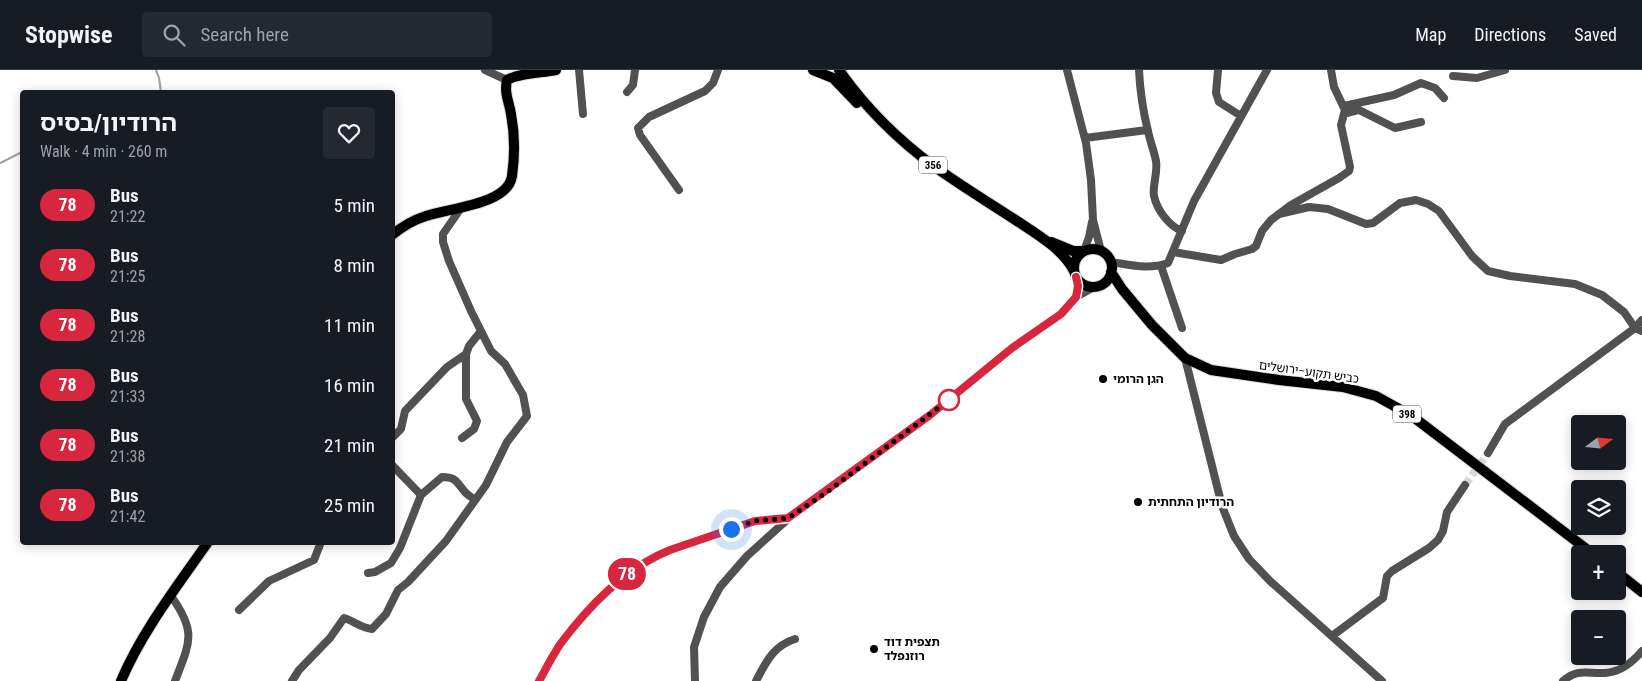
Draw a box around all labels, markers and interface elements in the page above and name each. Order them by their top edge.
search box [142,12,492,57]
text: Stopwise [25,21,112,49]
icon: search [160,21,188,49]
text: Search here [200,23,289,46]
text: Map [1415,24,1446,45]
text: Directions [1474,24,1546,45]
text: Saved [1574,24,1617,45]
button: heart [323,107,375,159]
text: הרודיון/בסיס [40,109,177,137]
text: Walk · 4 min · 260 m [40,142,167,161]
road number: 356 [919,156,947,174]
text: Bus [110,184,139,207]
text: 78 [58,194,77,215]
text: 5 min [333,194,375,217]
text: 21:22 [110,207,145,226]
text: Bus [110,244,139,267]
text: 78 [58,254,77,275]
text: 8 min [333,254,375,277]
text: 21:25 [110,267,145,286]
text: Bus [110,304,139,327]
text: 78 [58,314,77,335]
text: 11 min [324,314,375,337]
text: 21:28 [110,327,145,346]
street label: כביש תקוע–ירושלים [1258,358,1360,386]
text: Bus [110,364,139,387]
place label: הגן הרומי [1113,372,1164,386]
marker: הגן הרומי [1097,373,1109,385]
text: 78 [58,374,77,395]
text: 16 min [324,374,375,397]
text: 21:33 [110,387,145,406]
unlabelled marker [938,389,960,411]
road number: 398 [1393,406,1421,422]
north arrow [1571,415,1626,470]
map controls [1571,415,1626,665]
text: Bus [110,424,139,447]
text: 78 [58,434,77,455]
text: 21 min [324,434,375,457]
text: 21:38 [110,447,145,466]
button: layers [1571,480,1626,535]
text: Bus [110,484,139,507]
text: 78 [58,494,77,515]
text: 25 min [324,494,375,517]
place label: הרודיון התחתית [1148,495,1234,509]
marker: הרודיון התחתית [1132,496,1144,508]
text: 21:42 [110,507,145,526]
your location [719,517,744,542]
button: + [1571,545,1626,600]
line badge: 78 [604,558,650,590]
text: 78 [618,563,636,584]
button: − [1571,610,1626,665]
place label: תצפית דוד רוזנפלד [884,635,940,663]
marker: תצפית דוד רוזנפלד [868,643,880,655]

